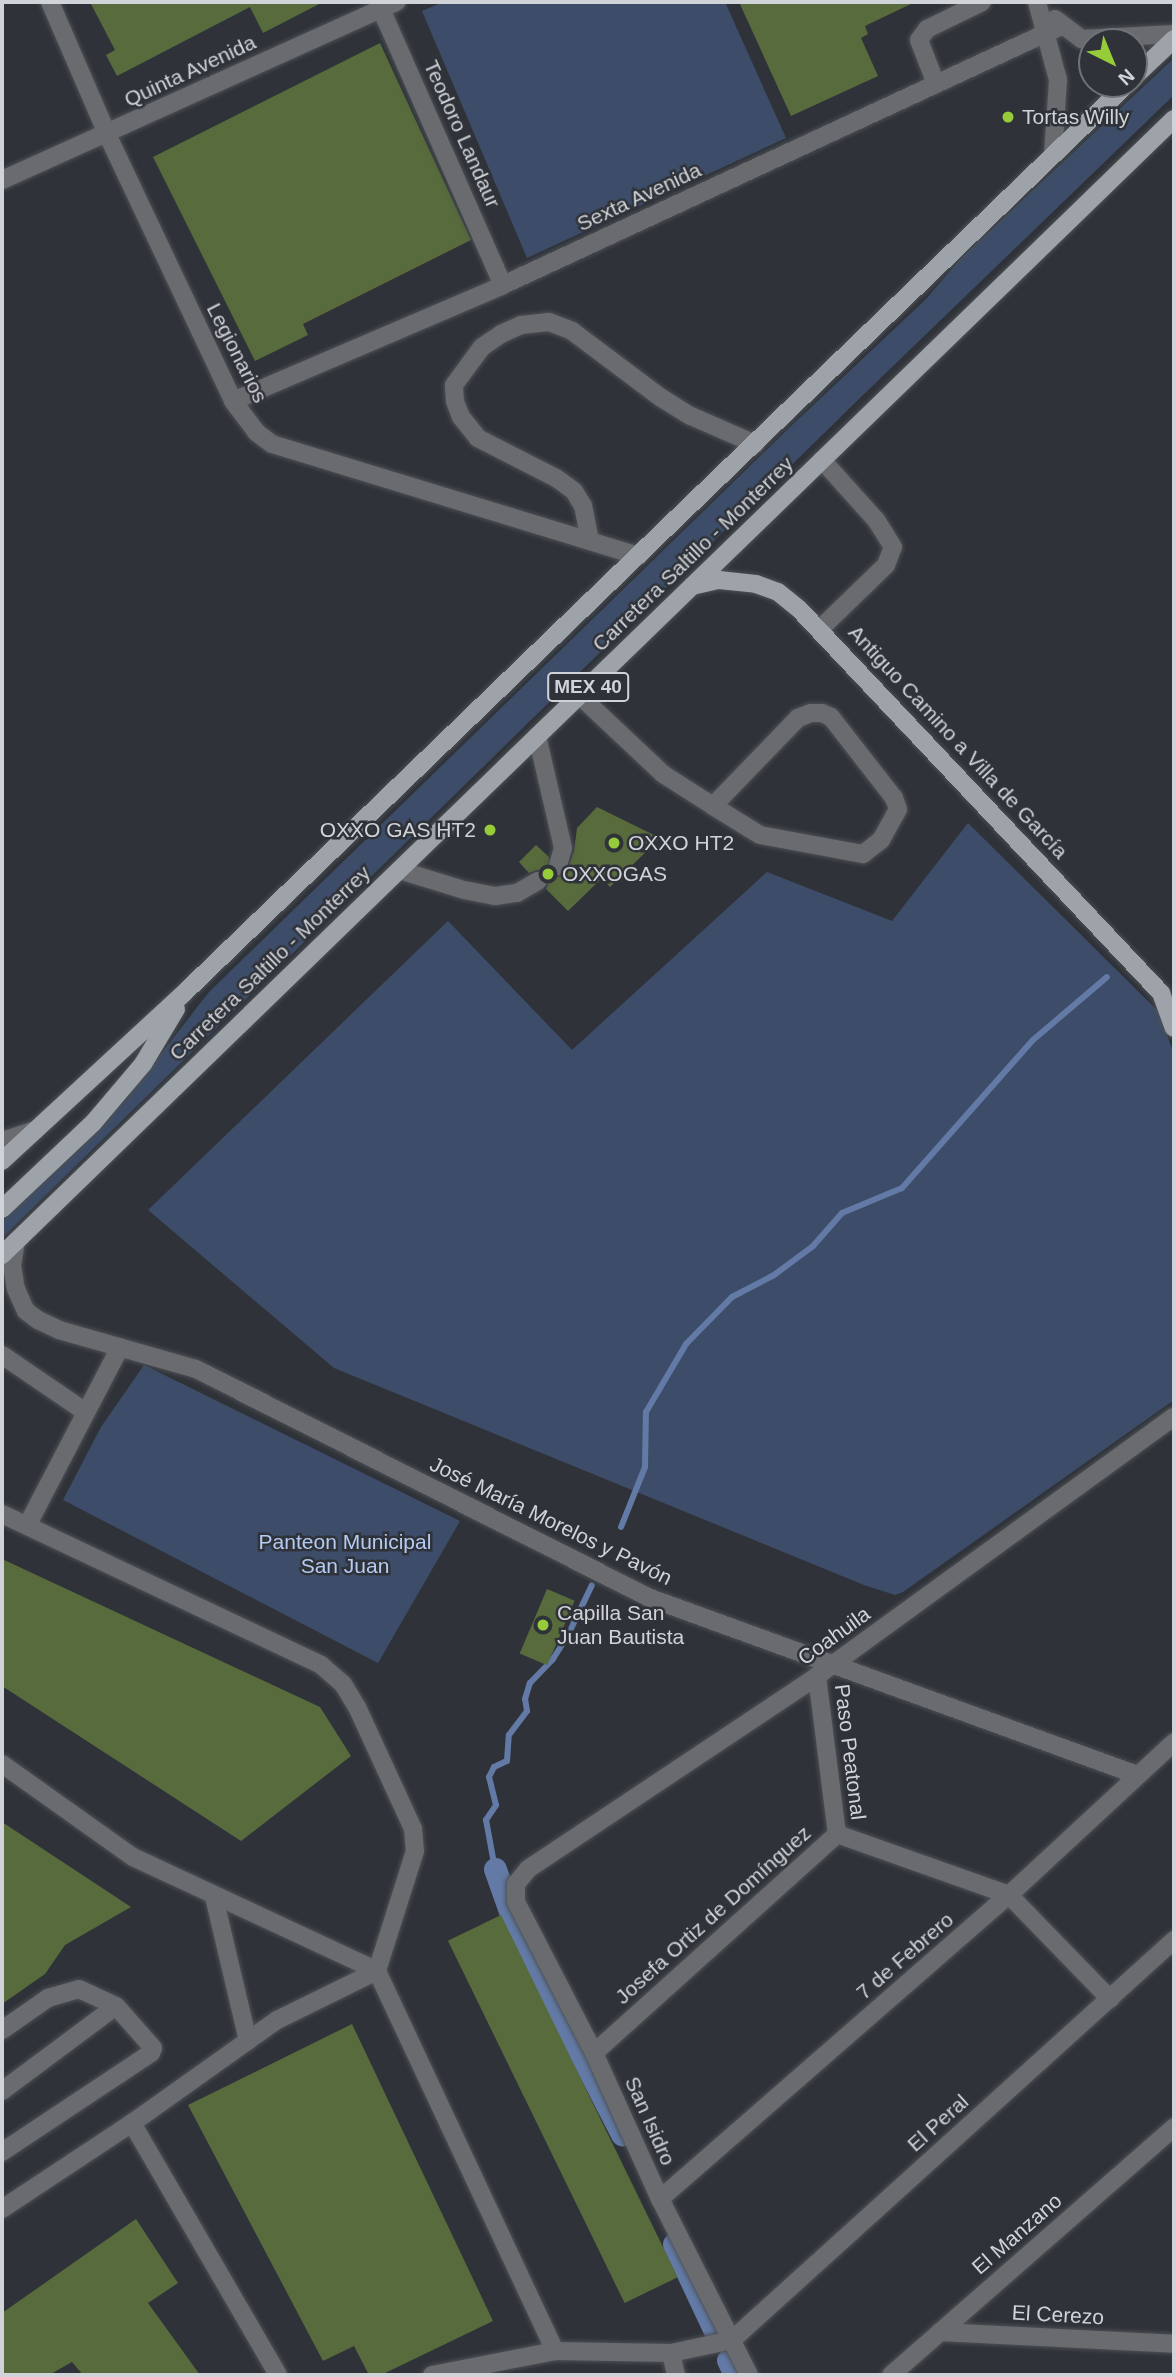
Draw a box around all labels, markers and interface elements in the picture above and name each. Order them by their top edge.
north arrow [1078,28,1148,98]
street label: Quinta Avenida [120,29,260,113]
street label: Teodoro Landaur [418,56,506,212]
text: N [1114,65,1138,90]
place label: Tortas Willy [1022,104,1129,130]
marker: Tortas Willy [1000,109,1016,125]
street label: Sexta Avenida [572,157,706,237]
street label: Legionarios [201,299,273,407]
street label: Carretera Saltillo - Monterrey [587,451,799,657]
street label: Antiguo Camino a Villa de García [843,620,1073,864]
road number: MEX 40 [546,672,630,702]
place label: OXXO GAS HT2 [320,817,476,843]
marker: OXXO GAS HT2 [482,822,498,838]
place label: OXXO HT2 [628,830,734,856]
marker: OXXO HT2 [606,835,622,851]
street label: Carretera Saltillo - Monterrey [164,860,376,1066]
place label: OXXOGAS [562,861,667,887]
marker: OXXOGAS [540,866,556,882]
street label: José María Morelos y Pavón [426,1451,676,1591]
park label: Panteon Municipal San Juan [259,1529,431,1579]
place label: Capilla San Juan Bautista [557,1600,684,1650]
street label: Coahuila [793,1601,875,1671]
marker: Capilla San Juan Bautista [535,1617,551,1633]
street label: Paso Peatonal [829,1683,871,1821]
street label: Josefa Ortiz de Domínguez [610,1821,816,2009]
street label: 7 de Febrero [851,1907,959,2005]
street label: San Isidro [619,2073,681,2169]
street label: El Peral [902,2089,974,2157]
street label: El Manzano [967,2188,1067,2280]
street label: El Cerezo [1011,2300,1105,2330]

